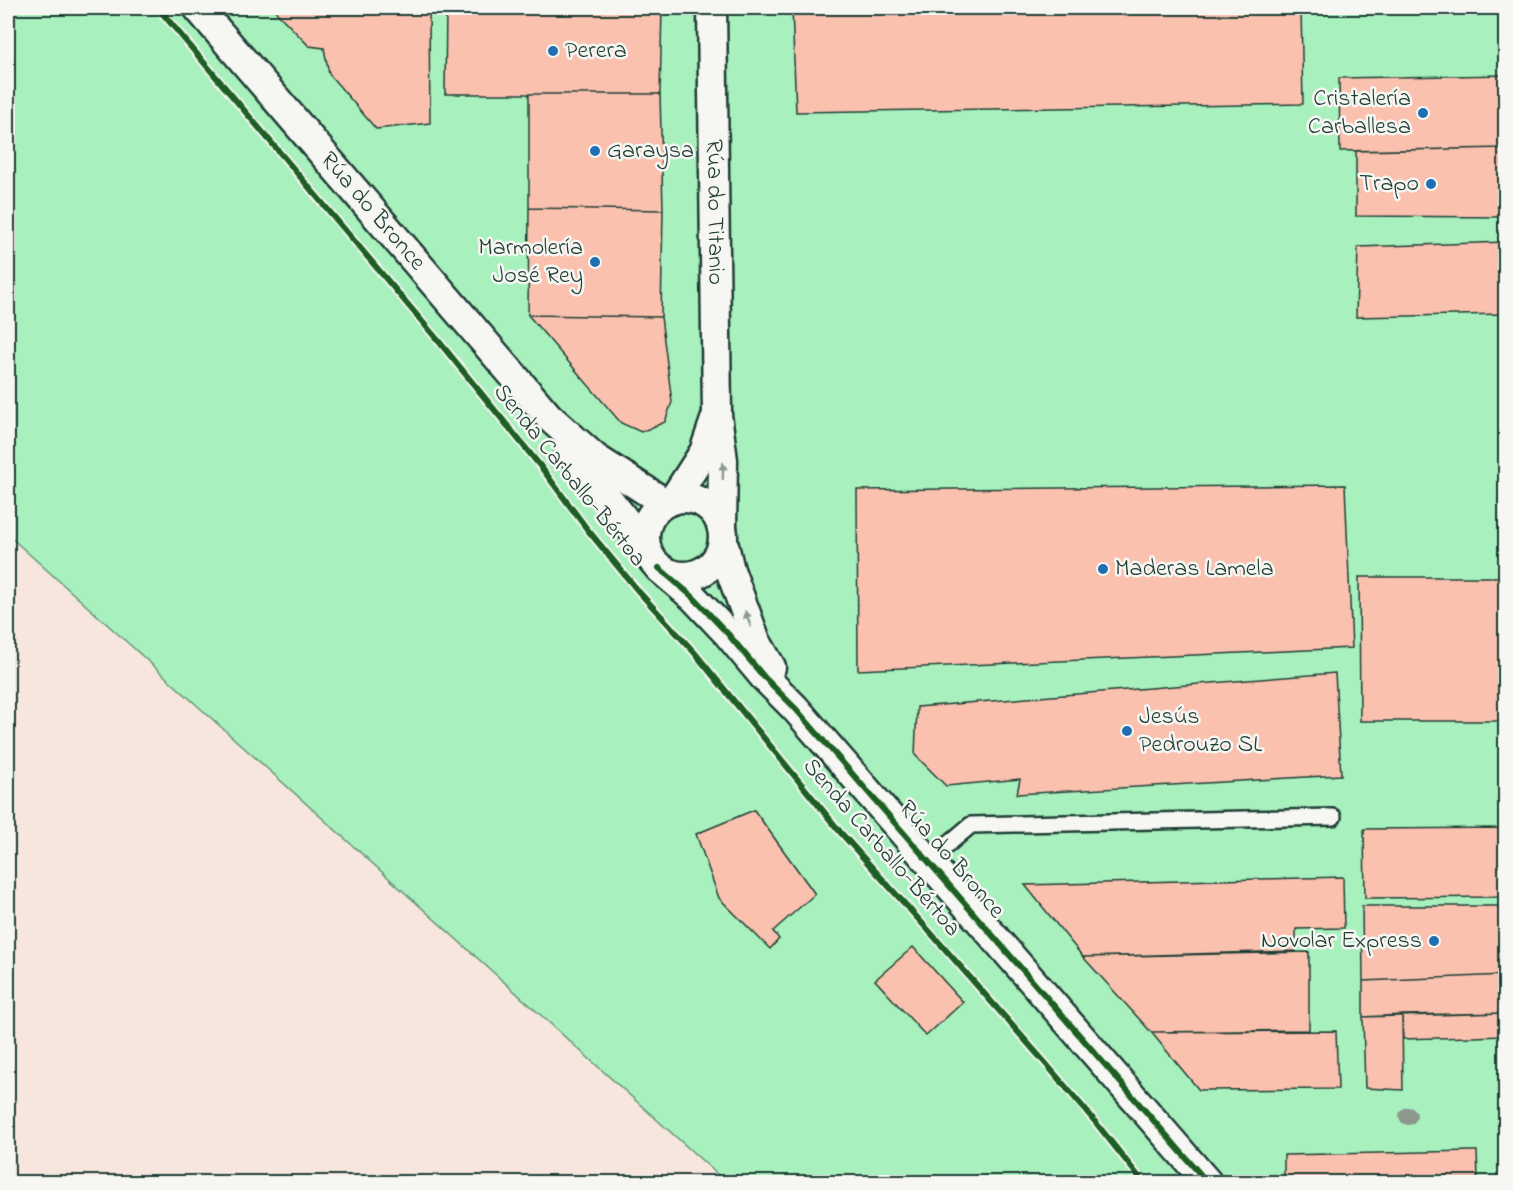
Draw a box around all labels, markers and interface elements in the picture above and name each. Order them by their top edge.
place label: Perera [565,34,627,69]
marker: Perera [546,44,560,58]
place label: Cristalería Carballesa [1308,82,1411,145]
marker: Cristalería Carballesa [1416,106,1430,120]
place label: Garaysa [607,134,694,170]
street label: Rúa do Titanio [696,139,733,285]
street label: Rúa do Bronce [311,144,434,279]
marker: Garaysa [588,144,602,158]
place label: Trapo [1359,167,1419,202]
marker: Trapo [1424,177,1438,191]
place label: Marmolería José Rey [478,231,583,295]
marker: Marmolería José Rey [588,255,602,269]
street label: Senda Carballo-Bértoa [484,377,654,575]
one-way arrow [718,462,728,481]
place label: Maderas Lamela [1115,552,1274,587]
marker: Maderas Lamela [1096,562,1110,576]
one-way arrow [743,610,753,628]
place label: Jesús Pedrouzo SL [1139,700,1262,763]
marker: Jesús Pedrouzo SL [1120,724,1134,738]
street label: Senda Carballo-Bértoa [793,751,969,945]
street label: Rúa do Bronce [890,793,1013,927]
place label: Novolar Express [1261,924,1422,959]
marker: Novolar Express [1427,934,1441,948]

